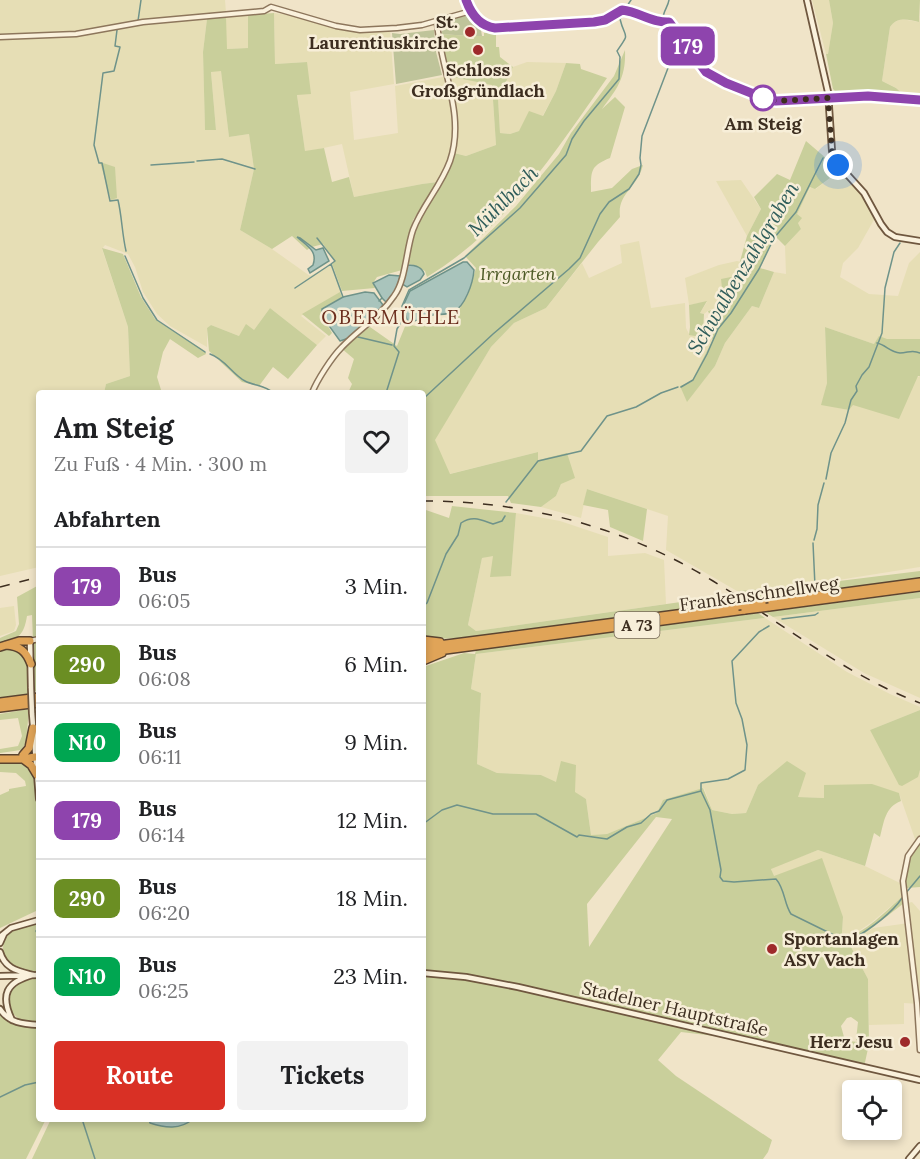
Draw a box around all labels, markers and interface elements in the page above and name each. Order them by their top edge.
place label: St. Laurentiuskirche [309,10,458,54]
marker: St. Laurentiuskirche [463,25,477,39]
line badge: 179 [654,26,722,66]
text: 179 [673,33,703,60]
marker: Schloss Großgründlach [471,43,485,57]
place label: Schloss Großgründlach [411,58,545,102]
marker: Am Steig [750,85,776,111]
place label: Am Steig [725,112,802,135]
your location [823,150,853,180]
water label: Mühlbach [462,160,543,241]
water label: Schwalbenzahlgraben [681,176,804,358]
park label: Irrgarten [480,262,556,285]
district label: OBERMÜHLE [321,304,461,329]
text: Am Steig [54,410,174,446]
button: heart [345,410,408,473]
text: Zu Fuß · 4 Min. · 300 m [54,451,267,476]
text: Abfahrten [54,505,161,533]
text: Bus [138,560,177,588]
street label: Frankenschnellweg [678,571,841,616]
text: 3 Min. [345,572,408,600]
text: 179 [72,573,102,600]
text: 06:05 [138,588,190,613]
road number: A 73 [614,612,660,638]
text: Bus [138,638,177,666]
text: 6 Min. [344,650,408,678]
text: 290 [69,651,105,678]
text: 06:08 [138,666,191,691]
text: Bus [138,716,177,744]
text: 9 Min. [344,728,408,756]
text: N10 [68,729,106,756]
text: 06:11 [138,744,182,769]
text: Bus [138,794,177,822]
text: 12 Min. [337,806,408,834]
text: 179 [72,807,102,834]
text: 06:14 [138,822,185,847]
text: Bus [138,872,177,900]
text: 18 Min. [337,884,408,912]
text: 290 [69,885,105,912]
text: 06:20 [138,900,190,925]
place label: Sportanlagen ASV Vach [784,927,899,971]
marker: Sportanlagen ASV Vach [765,942,779,956]
text: Bus [138,950,177,978]
text: 23 Min. [333,962,408,990]
text: N10 [68,963,106,990]
street label: Stadelner Hauptstraße [580,976,771,1041]
text: 06:25 [138,978,189,1003]
place label: Herz Jesu [810,1030,893,1053]
marker: Herz Jesu [898,1035,912,1049]
button: Route [54,1041,225,1110]
button: Tickets [237,1041,408,1110]
map controls [842,1080,902,1140]
button: locate [842,1080,902,1140]

